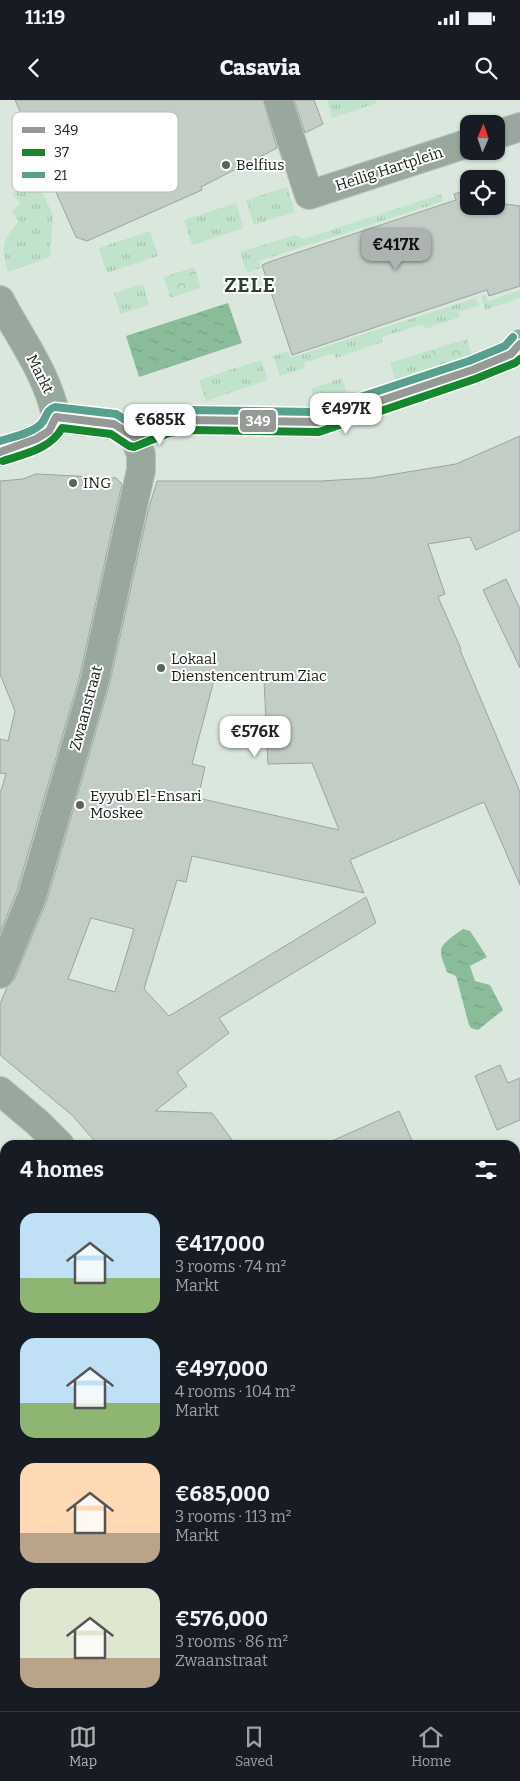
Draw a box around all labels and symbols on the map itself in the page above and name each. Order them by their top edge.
legend [12,112,178,192]
north arrow [460,115,505,160]
text: 349 [54,122,78,139]
street label: Heilig Hartplein [333,143,445,195]
text: 37 [54,144,69,161]
place label: Belfius [236,156,284,174]
marker: Belfius [220,159,232,171]
text: 21 [54,167,68,184]
pin: €417K [361,228,431,271]
district label: ZELE [224,273,276,297]
street label: Markt [23,351,58,397]
pin: €497K [311,392,381,435]
pin: €685K [125,404,195,446]
line badge: 349 [239,409,277,433]
text: 349 [246,413,270,430]
place label: ING [83,474,111,492]
marker: ING [67,477,79,489]
place label: Lokaal Dienstencentrum Ziac [171,650,327,685]
marker: Lokaal Dienstencentrum Ziac [155,662,167,674]
street label: Zwaanstraat [66,663,106,752]
pin: €576K [220,716,290,758]
place label: Eyyub El-Ensari Moskee [90,787,202,822]
marker: Eyyub El-Ensari Moskee [74,799,86,811]

